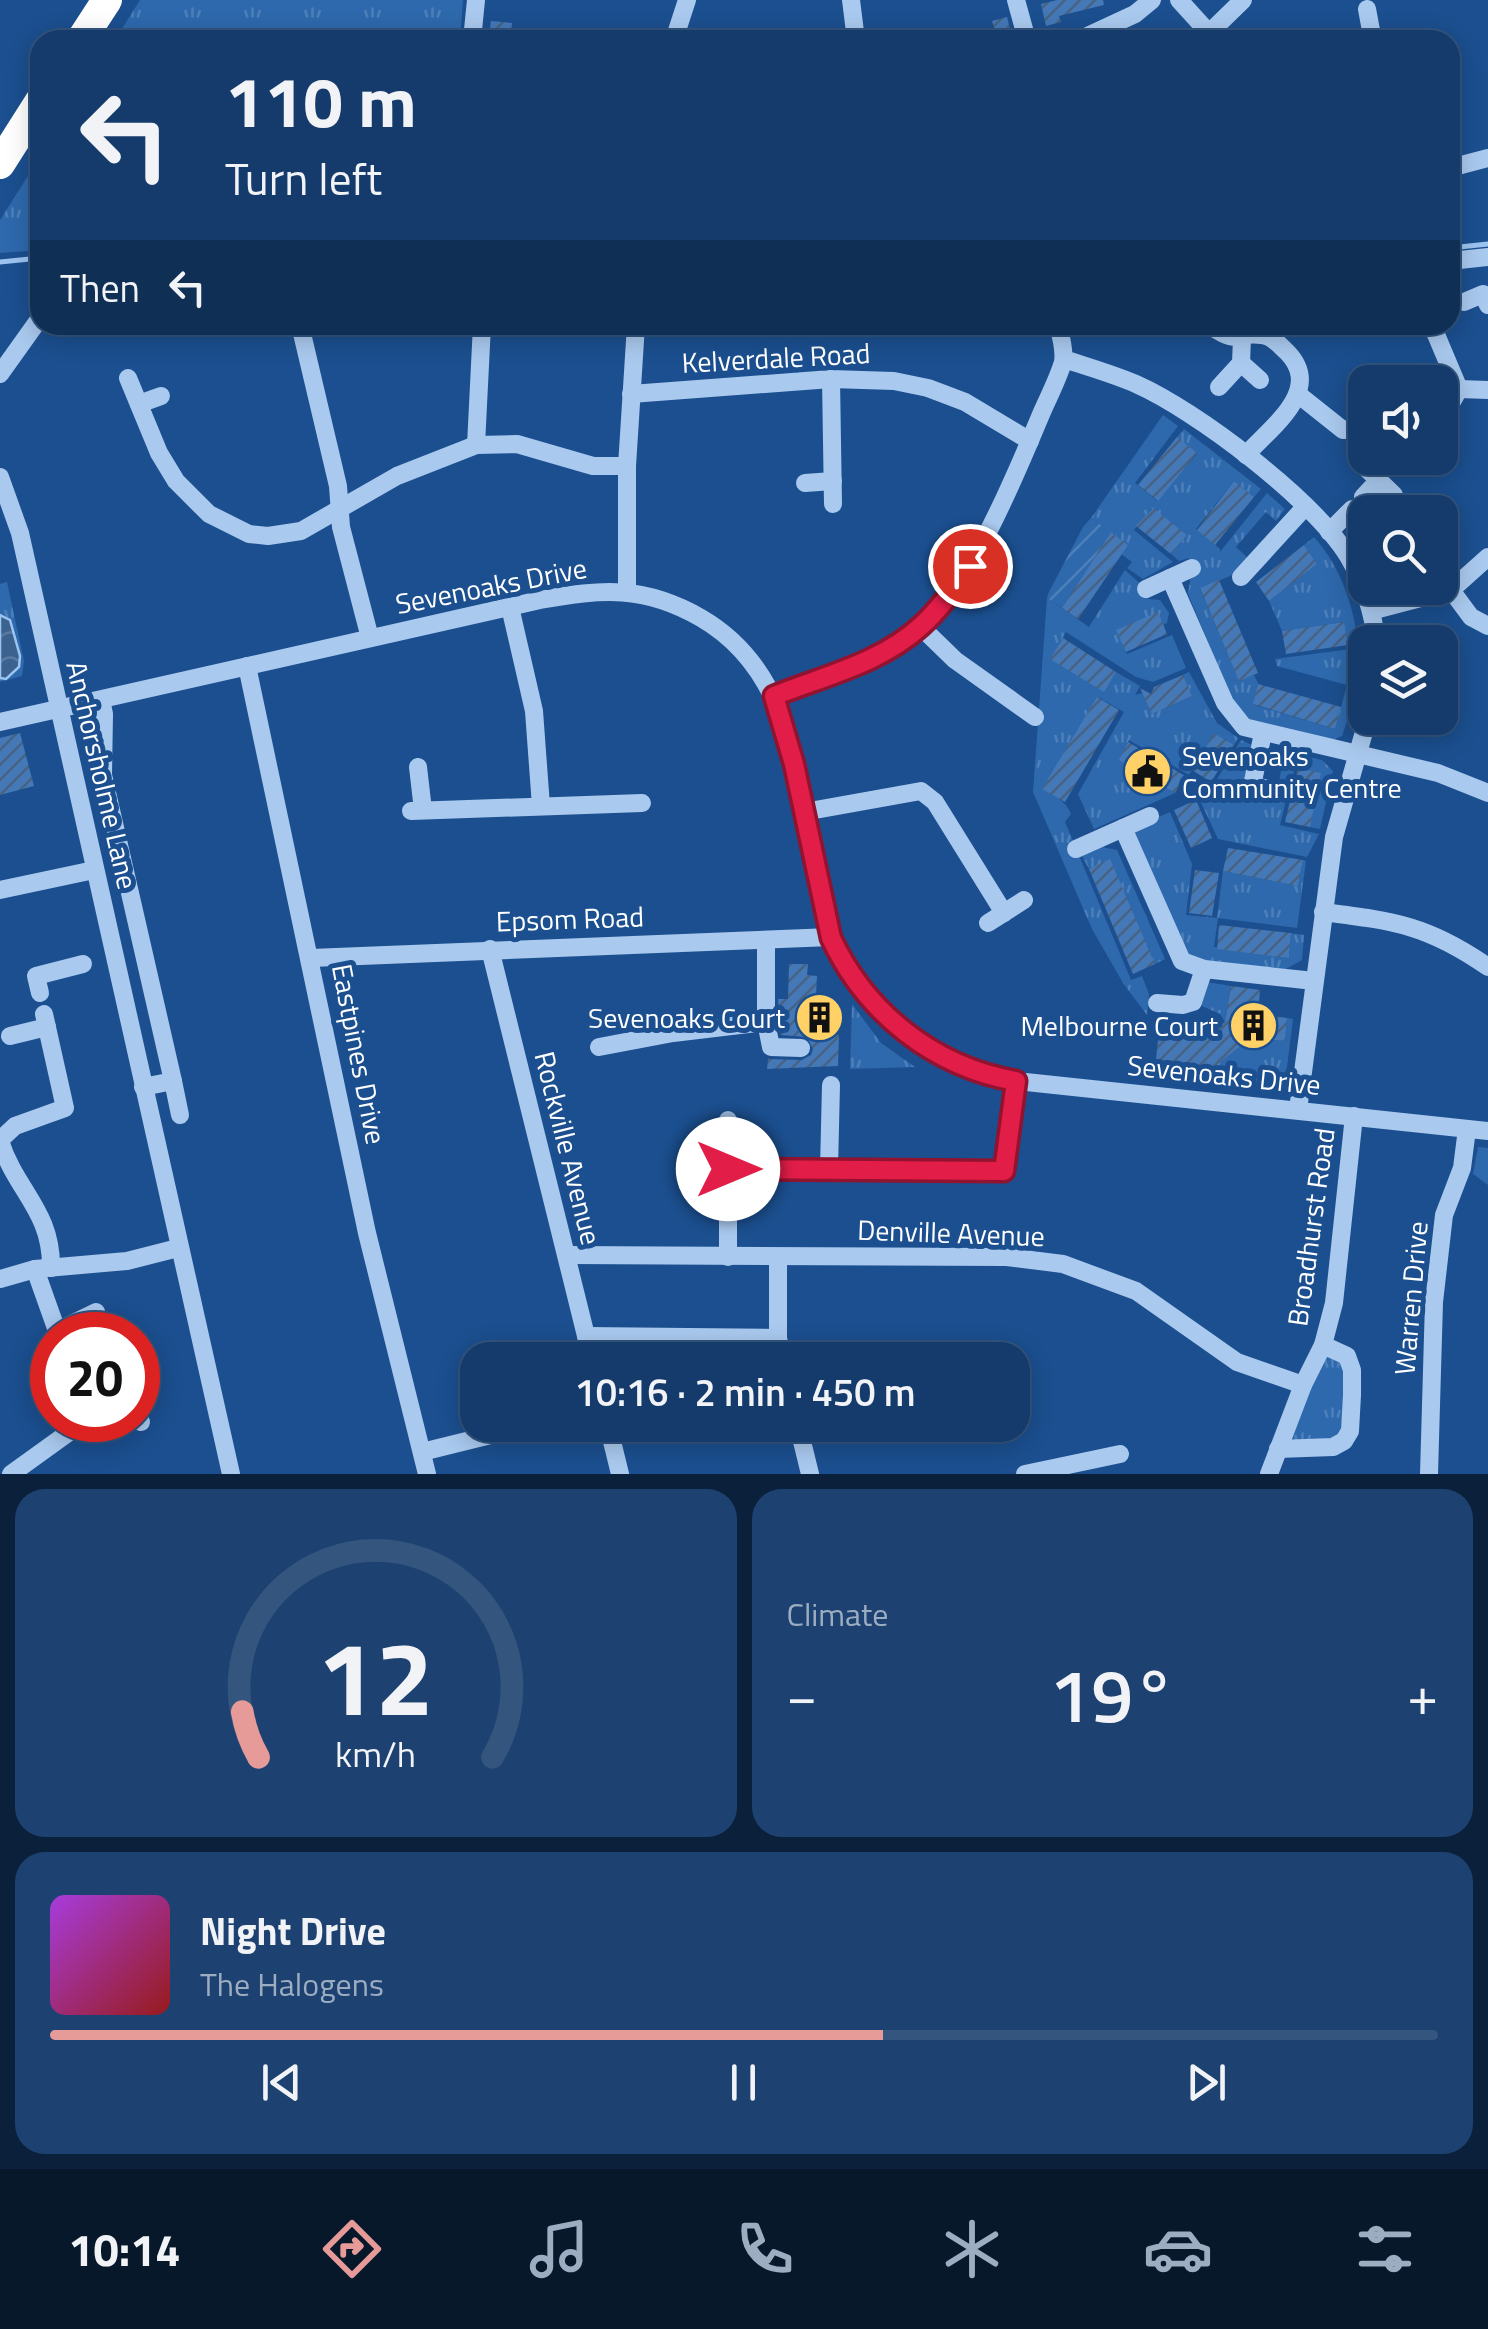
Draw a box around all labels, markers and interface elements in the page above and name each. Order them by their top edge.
text: 110 m [225,48,417,154]
icon: left [60,70,190,200]
text: Turn left [225,144,382,212]
text: Then [60,259,140,317]
icon: left [160,260,215,315]
street label: Kelverdale Road [680,331,871,384]
map controls [1348,365,1458,735]
button: sound [1348,365,1458,475]
button: search [1348,495,1458,605]
pin [928,524,1013,609]
icon: arrive [943,539,998,594]
street label: Sevenoaks Drive [392,546,590,625]
button: layers [1348,625,1458,735]
street label: Anchorsholme Lane [55,656,150,893]
place label: Sevenoaks Community Centre [1182,734,1402,809]
public building icon: Sevenoaks Community Centre [1121,746,1173,798]
street label: Epsom Road [495,894,645,943]
street label: Eastpines Drive [321,960,398,1148]
building icon: Sevenoaks Court [794,992,846,1044]
place label: Sevenoaks Court [588,996,785,1039]
building icon: Melbourne Court [1227,1000,1279,1052]
place label: Melbourne Court [1020,1004,1218,1047]
street label: Sevenoaks Drive [1125,1043,1323,1106]
street label: Rockville Avenue [524,1047,613,1249]
position arrow [676,1117,780,1221]
street label: Broadhurst Road [1275,1125,1346,1329]
street label: Denville Avenue [857,1208,1045,1257]
street label: Warren Drive [1382,1219,1439,1377]
speed limit sign: 20 [30,1312,160,1442]
text: 10:16 · 2 min · 450 m [574,1363,916,1421]
text: Climate [787,1590,888,1638]
text: 12 [318,1597,434,1755]
text: 19° [1049,1637,1175,1751]
text: − [787,1653,817,1736]
text: + [1407,1653,1438,1736]
text: km/h [335,1726,416,1781]
text: Night Drive [200,1902,386,1960]
text: The Halogens [200,1960,384,2008]
icon: previous [254,2055,309,2110]
icon: pause [716,2055,771,2110]
icon: next [1179,2055,1234,2110]
icon: directions [317,2214,387,2284]
icon: music [524,2214,594,2284]
icon: phone [730,2214,800,2284]
icon: climate [937,2214,1007,2284]
icon: car [1143,2214,1213,2284]
icon: filters [1350,2214,1420,2284]
text: 10:14 [68,2215,181,2283]

